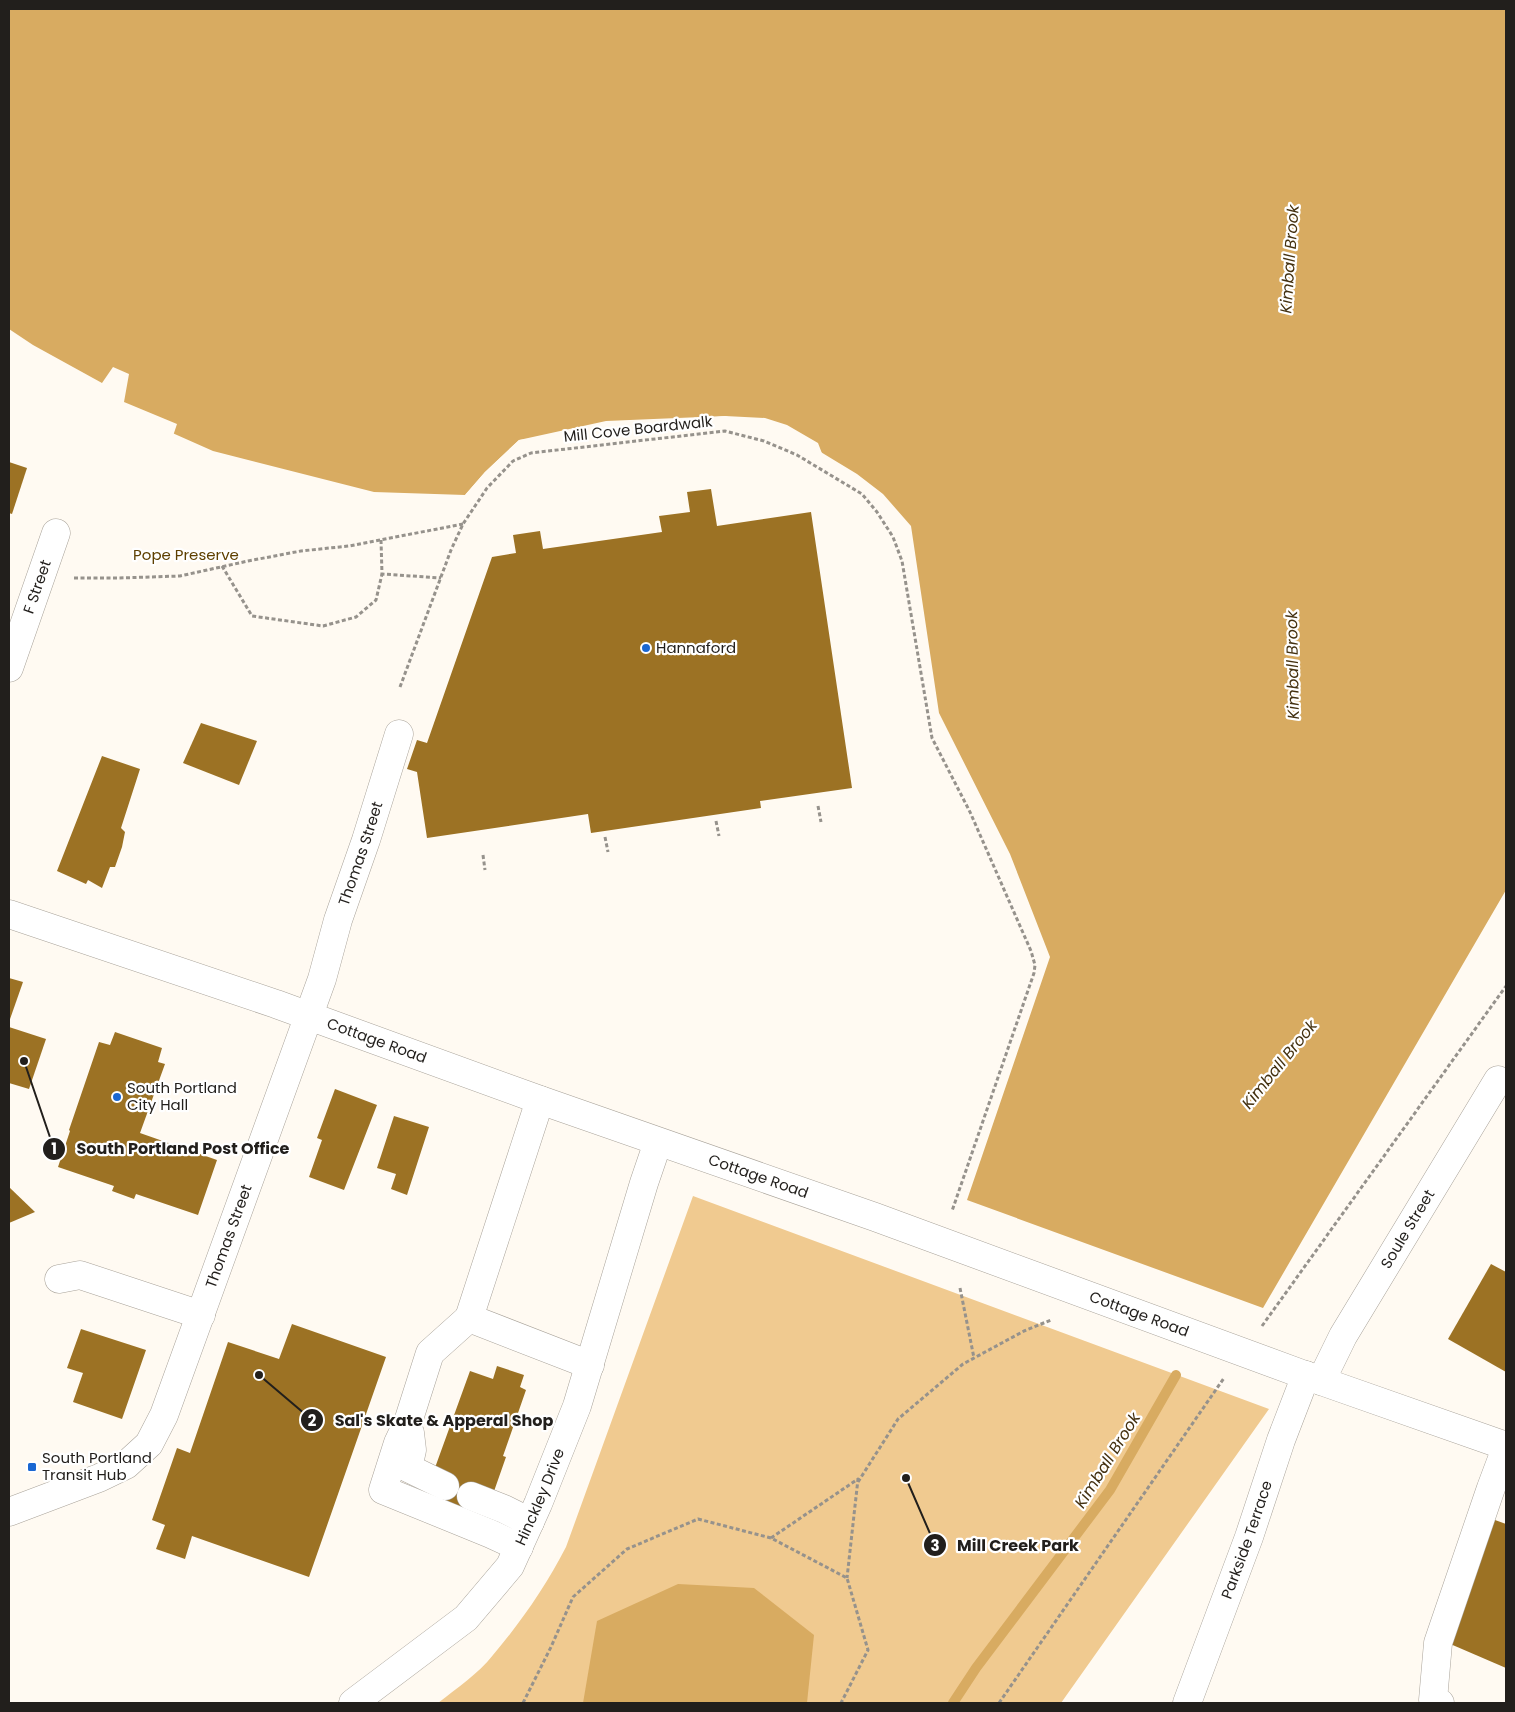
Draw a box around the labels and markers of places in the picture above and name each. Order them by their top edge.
place label: Hannaford [656,637,736,658]
marker: Hannaford [640,642,652,654]
place label: South Portland City Hall [127,1077,237,1115]
marker: South Portland City Hall [111,1091,123,1103]
callout: South Portland Post Office [42,1133,300,1164]
callout: Sal's Skate & Apperal Shop [300,1405,564,1436]
place label: South Portland Transit Hub [42,1447,152,1485]
marker: South Portland Transit Hub [26,1461,38,1473]
callout: Mill Creek Park [922,1530,1089,1561]

